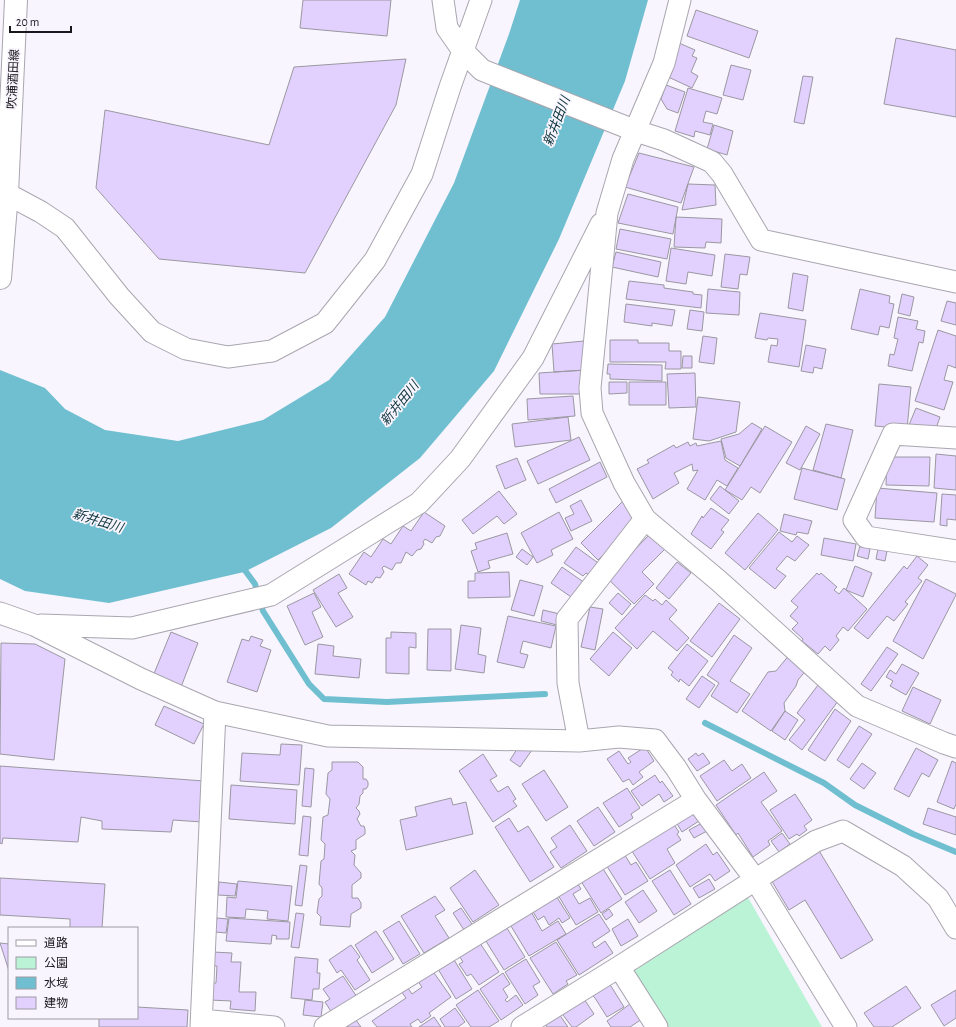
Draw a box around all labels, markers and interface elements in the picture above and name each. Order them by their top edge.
scale bar [10,8,71,34]
text: 20 m [16,16,39,28]
street label: 吹浦酒田線 [4,49,21,109]
water label: 新井田川 [541,93,574,148]
water label: 新井田川 [378,377,423,428]
water label: 新井田川 [71,507,127,536]
legend [8,927,138,1019]
text: 道路 [44,936,68,949]
text: 公園 [44,957,68,969]
text: 水域 [44,977,68,989]
text: 建物 [44,996,68,1009]

